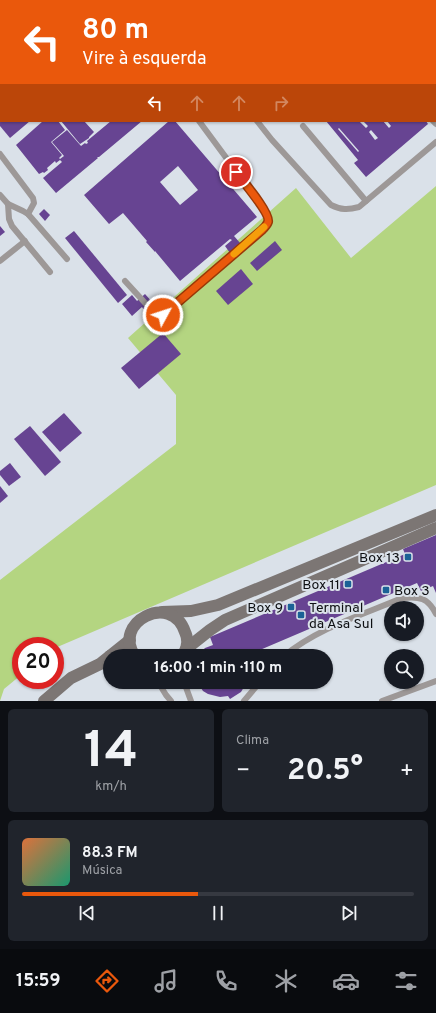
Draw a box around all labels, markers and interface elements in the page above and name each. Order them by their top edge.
text: 80 m [82,13,149,49]
icon: left [16,16,68,68]
text: Vire à esquerda [82,48,206,71]
icon: left [144,92,166,114]
icon: ahead [186,92,208,114]
icon: ahead [228,92,250,114]
icon: right [270,92,292,114]
pin [219,155,253,189]
icon: arrive [225,161,247,183]
position arrow [142,294,184,336]
place label: Box 13 [359,550,400,567]
marker: Box 13 [403,552,413,562]
place label: Box 11 [302,577,340,594]
marker: Box 11 [343,579,353,589]
place label: Box 3 [394,583,430,600]
marker: Box 3 [381,585,391,595]
place label: Box 9 [247,600,283,617]
place label: Terminal da Asa Sul [309,600,373,633]
map controls [384,601,424,689]
button: sound [384,601,424,641]
marker: Box 9 [286,602,296,612]
marker: Terminal da Asa Sul [296,610,306,620]
speed limit sign: 20 [12,637,64,689]
button: search [384,649,424,689]
text: 16:00 · 1 min · 110 m [154,659,282,678]
text: 14 [84,720,138,786]
text: Clima [236,733,269,749]
text: 20.5° [287,753,363,790]
text: − [236,758,250,785]
text: + [400,758,414,785]
text: km/h [95,779,127,795]
text: 88.3 FM [82,844,138,863]
text: Música [82,863,122,879]
icon: previous [76,902,98,924]
icon: pause [207,902,229,924]
icon: next [338,902,360,924]
icon: directions [93,967,121,995]
icon: music [152,967,180,995]
icon: phone [212,967,240,995]
icon: climate [272,967,300,995]
icon: car [332,967,360,995]
icon: filters [392,967,420,995]
text: 15:59 [16,970,61,993]

